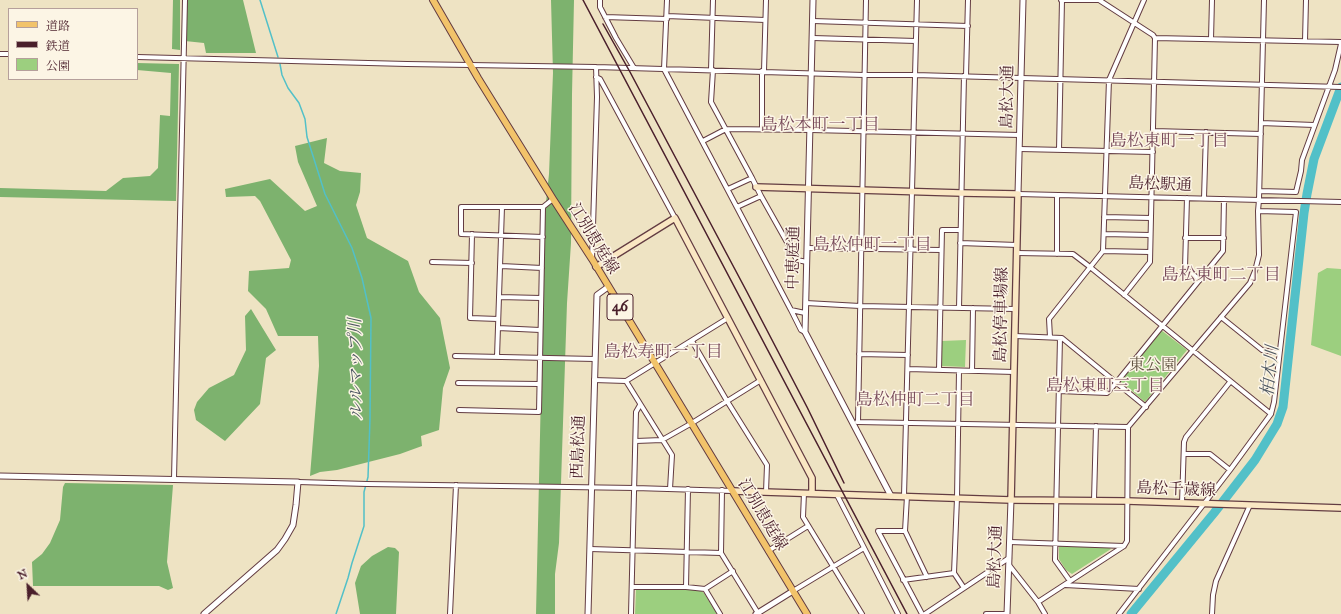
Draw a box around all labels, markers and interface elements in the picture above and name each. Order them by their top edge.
legend [8,8,138,80]
text: 道路 [46,19,70,33]
text: 鉄道 [46,39,70,53]
text: 公園 [46,59,70,73]
street label: 島松大通 [998,65,1018,129]
district label: 島松本町一丁目 [761,116,879,136]
district label: 島松東町一丁目 [1110,132,1228,152]
street label: 島松駅通 [1128,174,1192,196]
street label: 江別恵庭線 [564,200,622,278]
street label: 中恵庭通 [784,226,804,290]
district label: 島松仲町一丁目 [813,236,931,256]
district label: 島松東町二丁目 [1162,266,1280,286]
street label: 島松停車場線 [992,267,1012,363]
road number: 46 [607,294,633,320]
water label: ルルマップ川 [346,318,368,420]
district label: 島松寿町一丁目 [604,343,722,363]
water label: 柏木川 [1258,345,1284,397]
park label: 東公園 [1129,356,1177,376]
district label: 島松東町三丁目 [1046,377,1164,397]
district label: 島松仲町二丁目 [856,391,974,411]
street label: 西島松通 [568,415,590,479]
street label: 江別恵庭線 [733,476,791,554]
street label: 島松千歳線 [1136,479,1216,501]
street label: 島松大通 [985,525,1007,589]
north arrow [8,566,48,606]
text: N [16,567,30,583]

